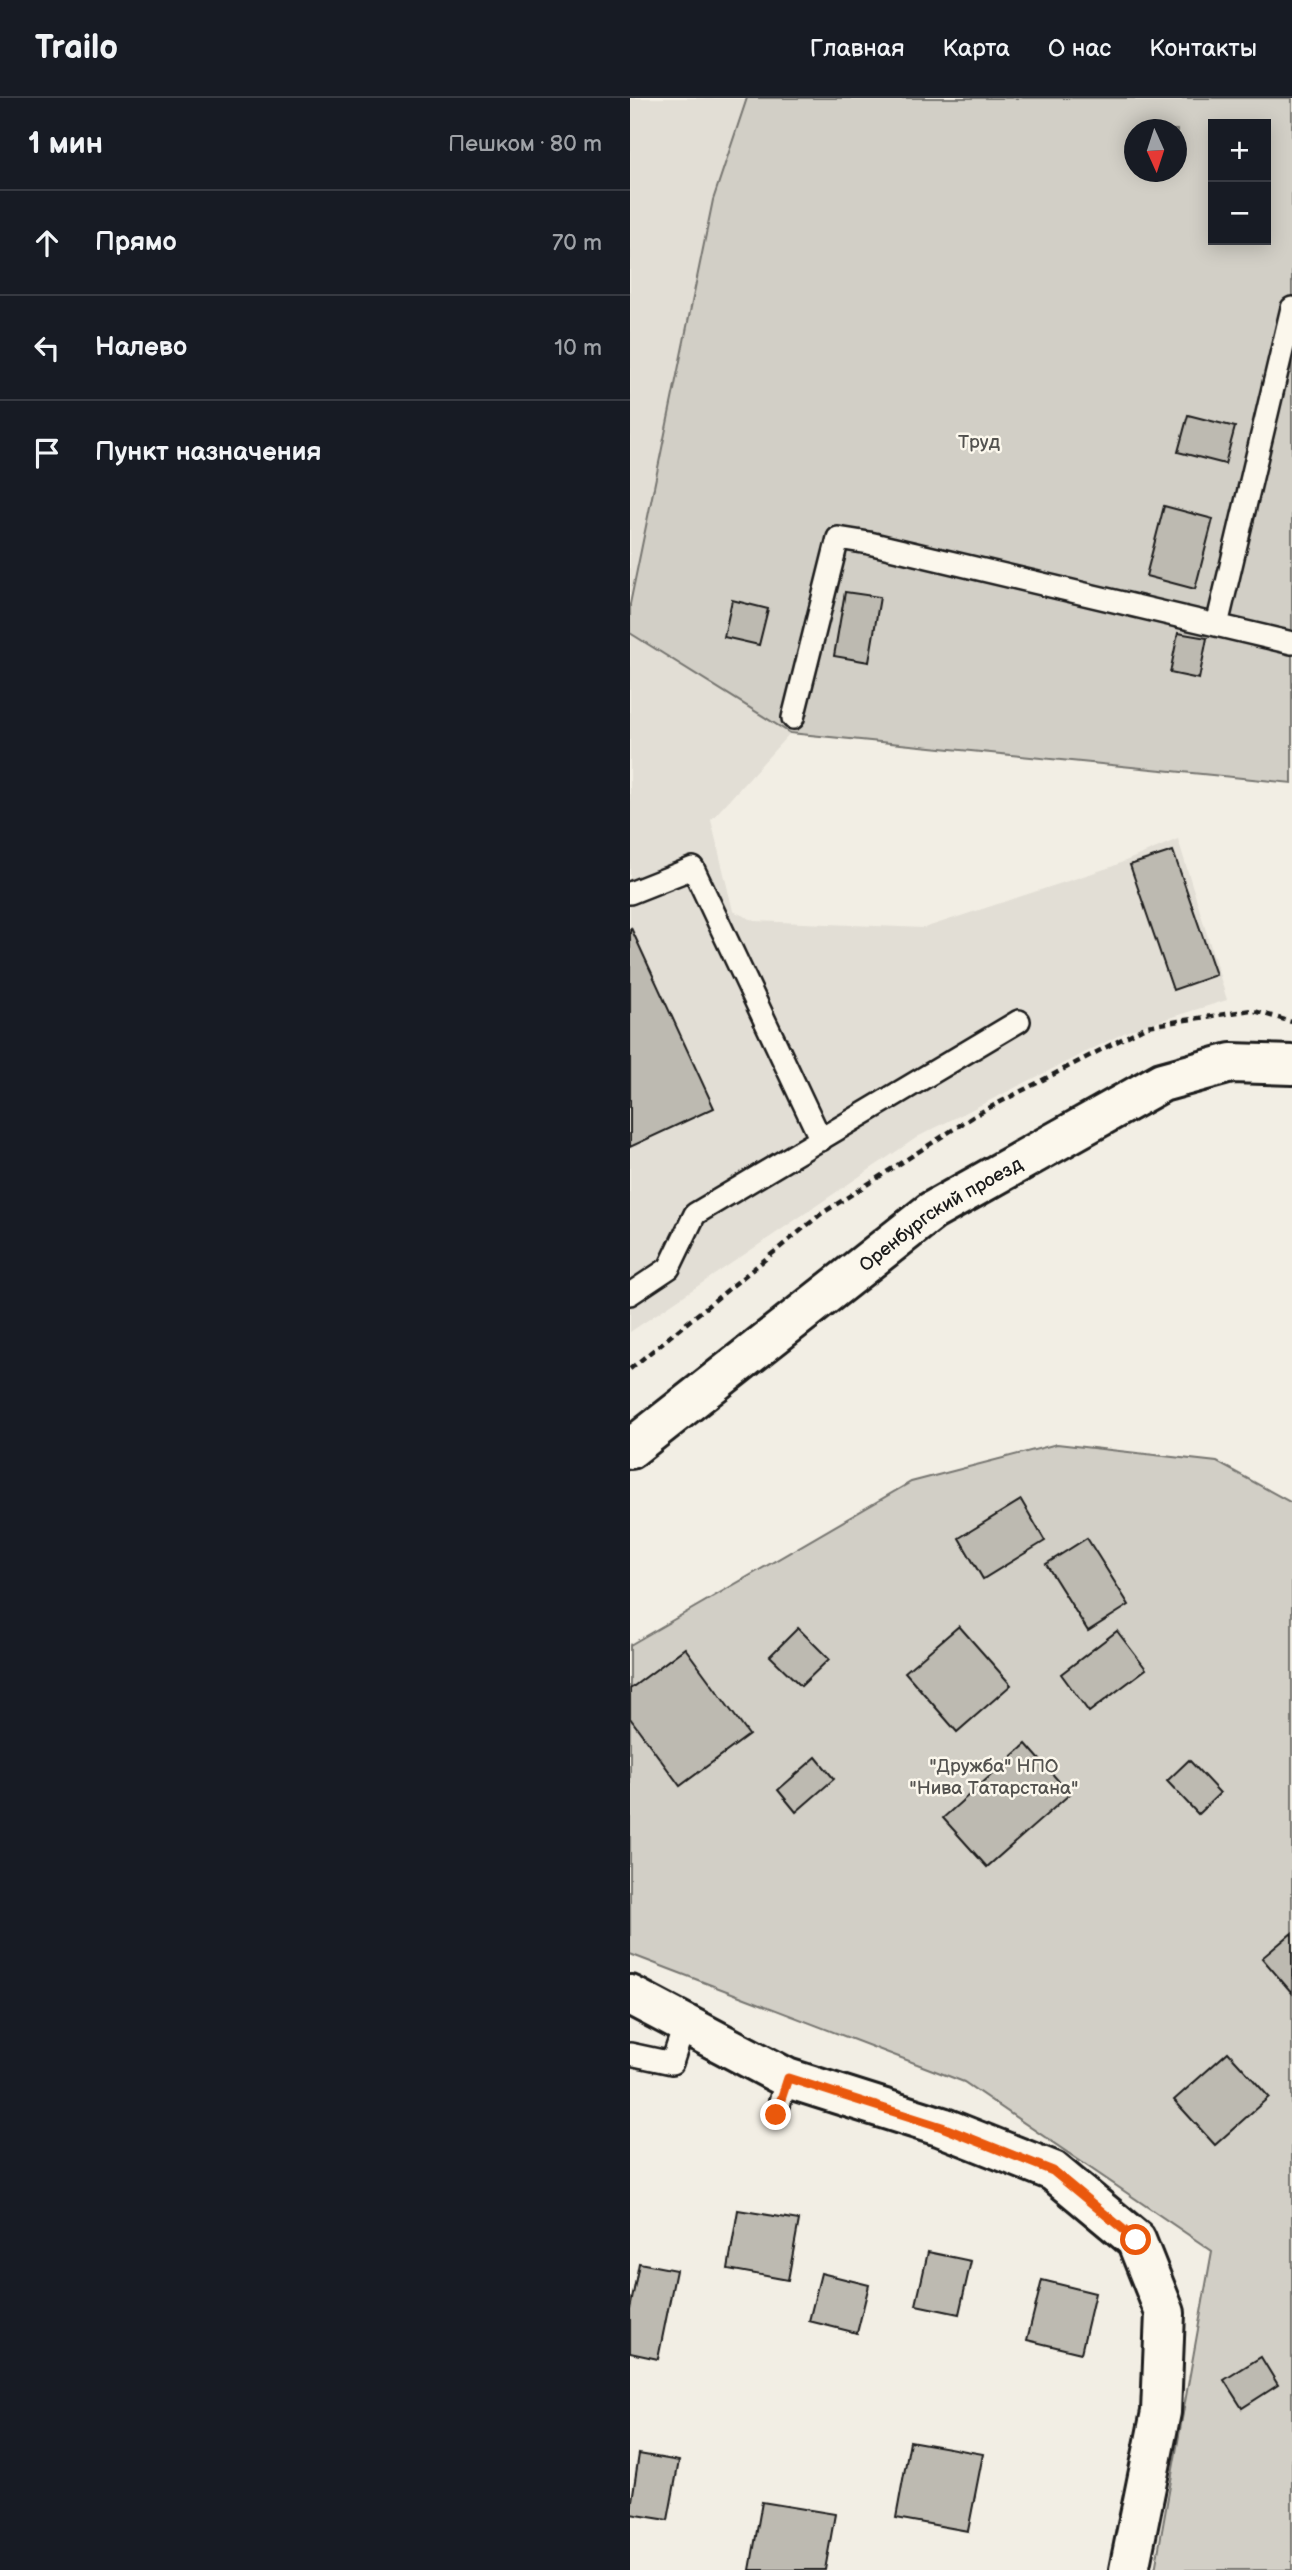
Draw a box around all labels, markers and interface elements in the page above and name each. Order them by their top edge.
text: Trailo [35,28,118,68]
text: Главная [810,34,904,63]
text: Карта [942,34,1010,63]
text: О нас [1048,34,1111,63]
text: Контакты [1149,34,1257,63]
north arrow [1124,119,1187,182]
map controls [1208,119,1271,245]
button: + [1208,119,1271,182]
text: 1 мин [28,126,103,162]
text: Пешком · 80 m [448,130,602,158]
button: − [1208,182,1271,245]
icon: ahead [28,224,66,262]
text: Прямо [95,227,177,258]
text: 70 m [552,229,602,257]
icon: left [28,329,66,367]
text: Налево [95,332,187,363]
text: 10 m [554,334,602,362]
park label: Труд [958,431,1000,454]
icon: arrive [28,434,66,472]
text: Пункт назначения [95,437,321,468]
street label: Оренбургский проезд [855,1153,1027,1277]
park label: "Дружба" НПО "Нива Татарстана" [910,1755,1078,1800]
route end [760,2099,791,2130]
route start [1120,2224,1151,2255]

